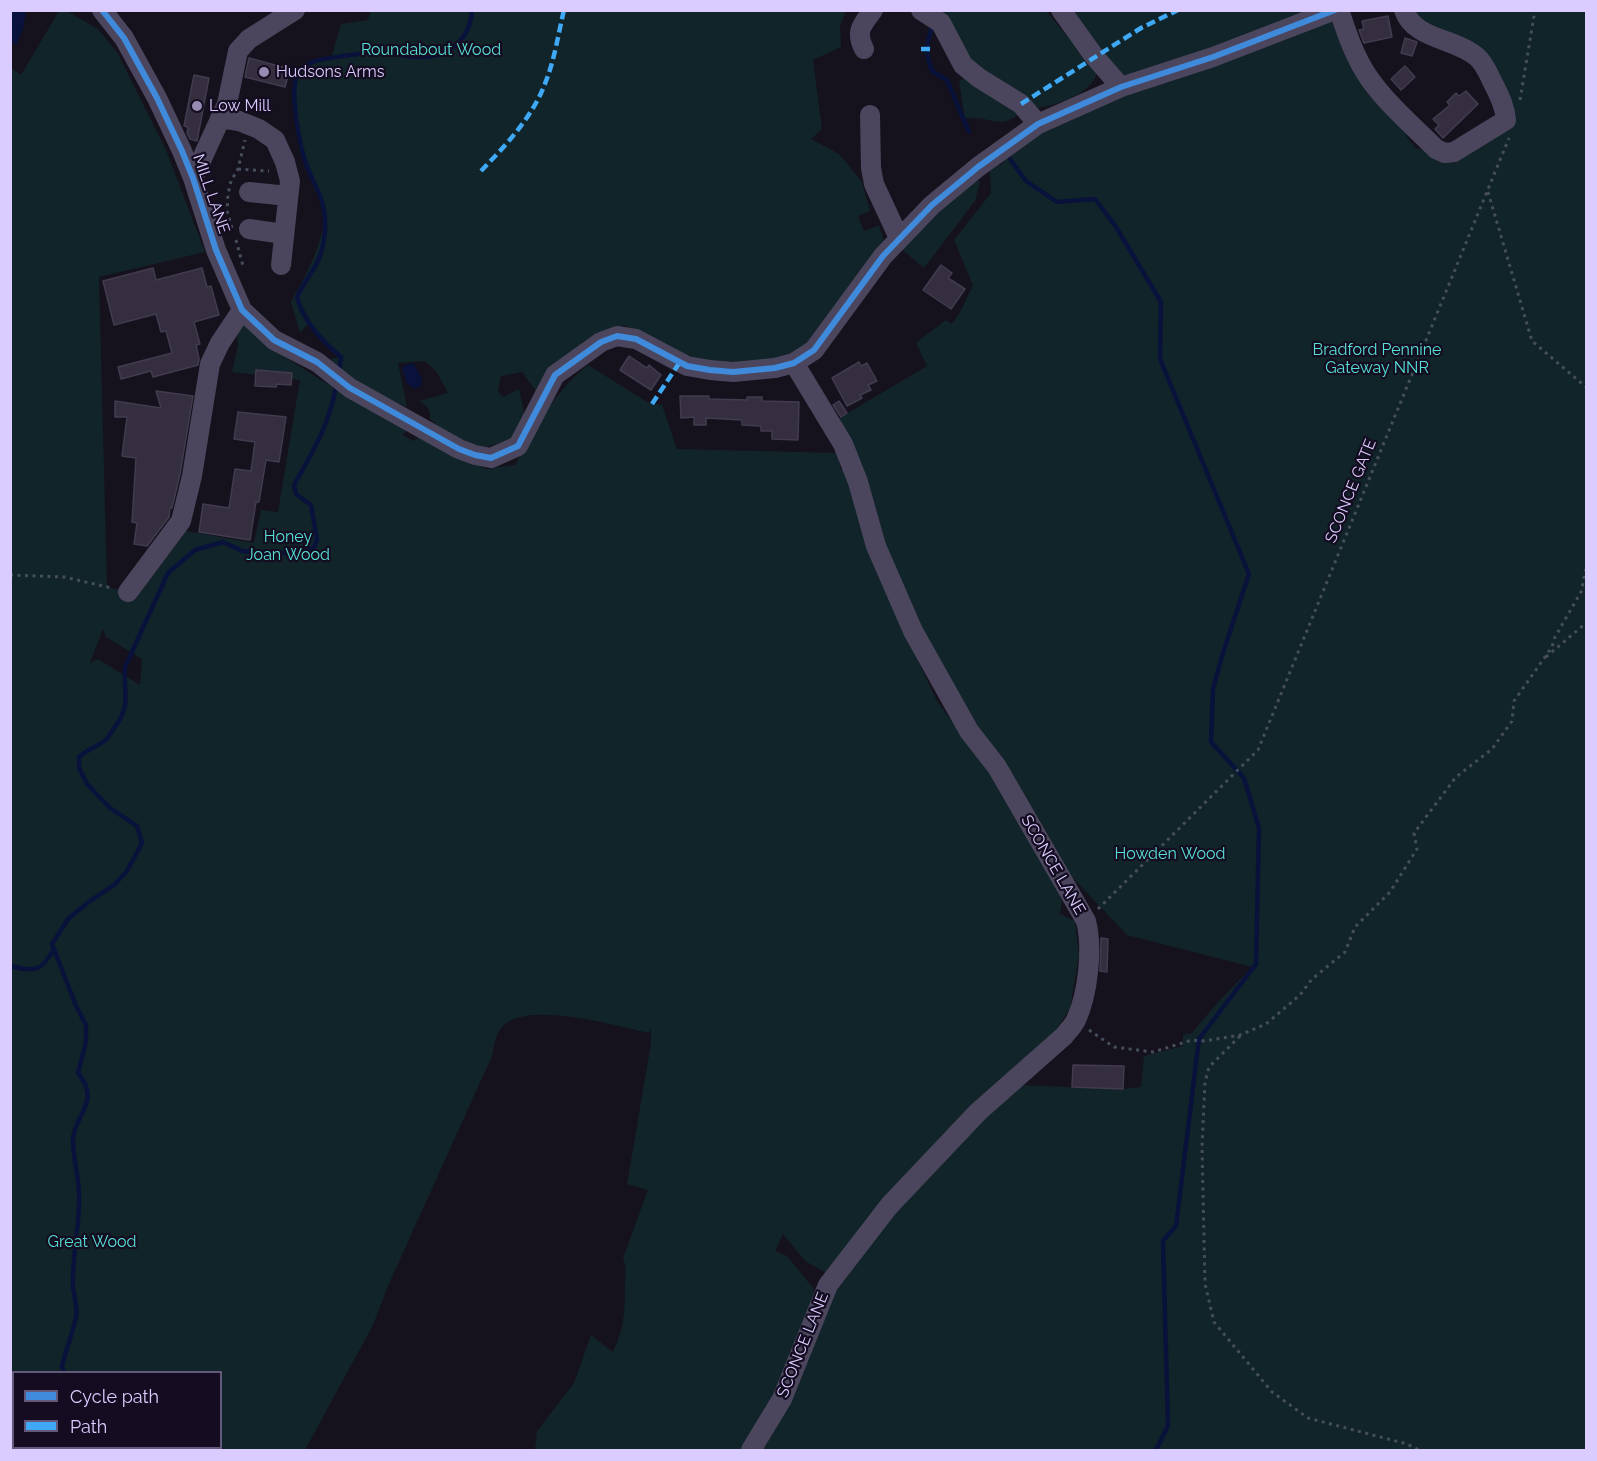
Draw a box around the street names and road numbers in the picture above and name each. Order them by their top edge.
street label: MILL LANE [188,152,234,236]
street label: SCONCE GATE [1321,436,1381,546]
street label: SCONCE LANE [1017,812,1089,918]
street label: SCONCE LANE [773,1289,833,1401]

